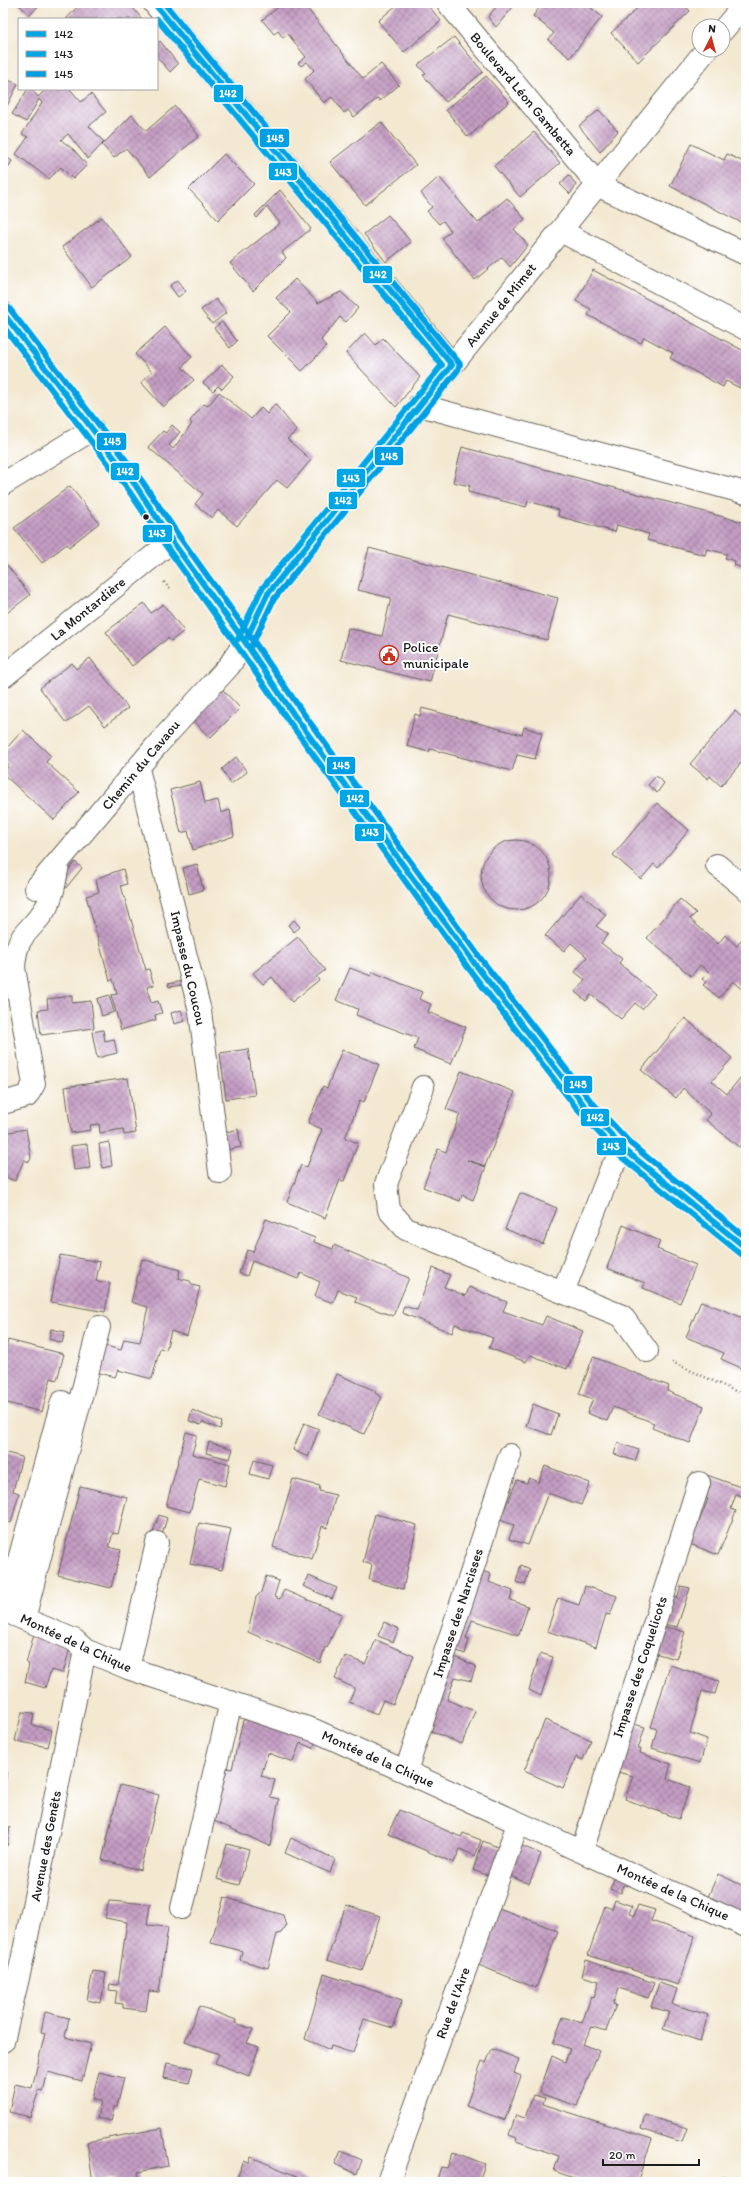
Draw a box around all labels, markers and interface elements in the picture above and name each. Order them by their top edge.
legend [18,18,158,90]
north arrow [691,18,731,58]
text: N [708,22,716,35]
text: 142 [54,27,74,41]
street label: Boulevard Léon Gambetta [466,29,580,159]
text: 143 [54,47,74,61]
text: 145 [54,67,73,81]
line badge: 142 [213,84,244,103]
text: 142 [219,87,237,100]
line badge: 145 [259,128,290,148]
text: 145 [266,132,284,145]
line badge: 143 [268,162,298,181]
text: 143 [274,166,292,179]
street label: Avenue de Mimet [462,260,540,350]
line badge: 142 [362,265,393,284]
text: 142 [369,268,387,281]
line badge: 145 [96,432,127,451]
text: 145 [103,435,121,448]
line badge: 145 [374,446,404,466]
text: 145 [380,450,398,463]
line badge: 142 [110,462,140,481]
text: 142 [116,465,134,478]
line badge: 143 [336,468,366,488]
text: 143 [342,472,360,485]
line badge: 142 [328,491,358,510]
text: 142 [334,494,352,507]
unlabelled marker [141,512,151,522]
line badge: 143 [142,524,173,543]
text: 143 [148,527,166,540]
street label: La Montardière [47,573,129,644]
place label: Police municipale [403,639,469,672]
public building icon: Police municipale [378,644,400,666]
street label: Chemin du Cavaou [98,716,184,813]
line badge: 145 [326,756,356,775]
text: 145 [332,759,350,772]
line badge: 142 [339,789,370,808]
text: 142 [346,792,364,805]
line badge: 143 [354,823,385,842]
text: 143 [361,826,379,839]
street label: Impasse du Coucou [167,909,210,1027]
line badge: 145 [563,1075,593,1094]
text: 145 [569,1078,587,1091]
line badge: 142 [580,1108,610,1127]
text: 142 [586,1111,604,1124]
line badge: 143 [596,1137,627,1156]
text: 143 [602,1140,620,1153]
street label: Impasse des Narcisses [429,1546,487,1680]
street label: Impasse des Coquelicots [609,1594,671,1740]
street label: Montée de la Chique [18,1610,135,1676]
street label: Montée de la Chique [319,1727,437,1792]
street label: Avenue des Genêts [27,1789,65,1903]
street label: Montée de la Chique [614,1860,732,1925]
street label: Rue de l'Aire [432,1965,474,2041]
scale bar [603,2141,699,2167]
text: 20 m [609,2148,636,2162]

